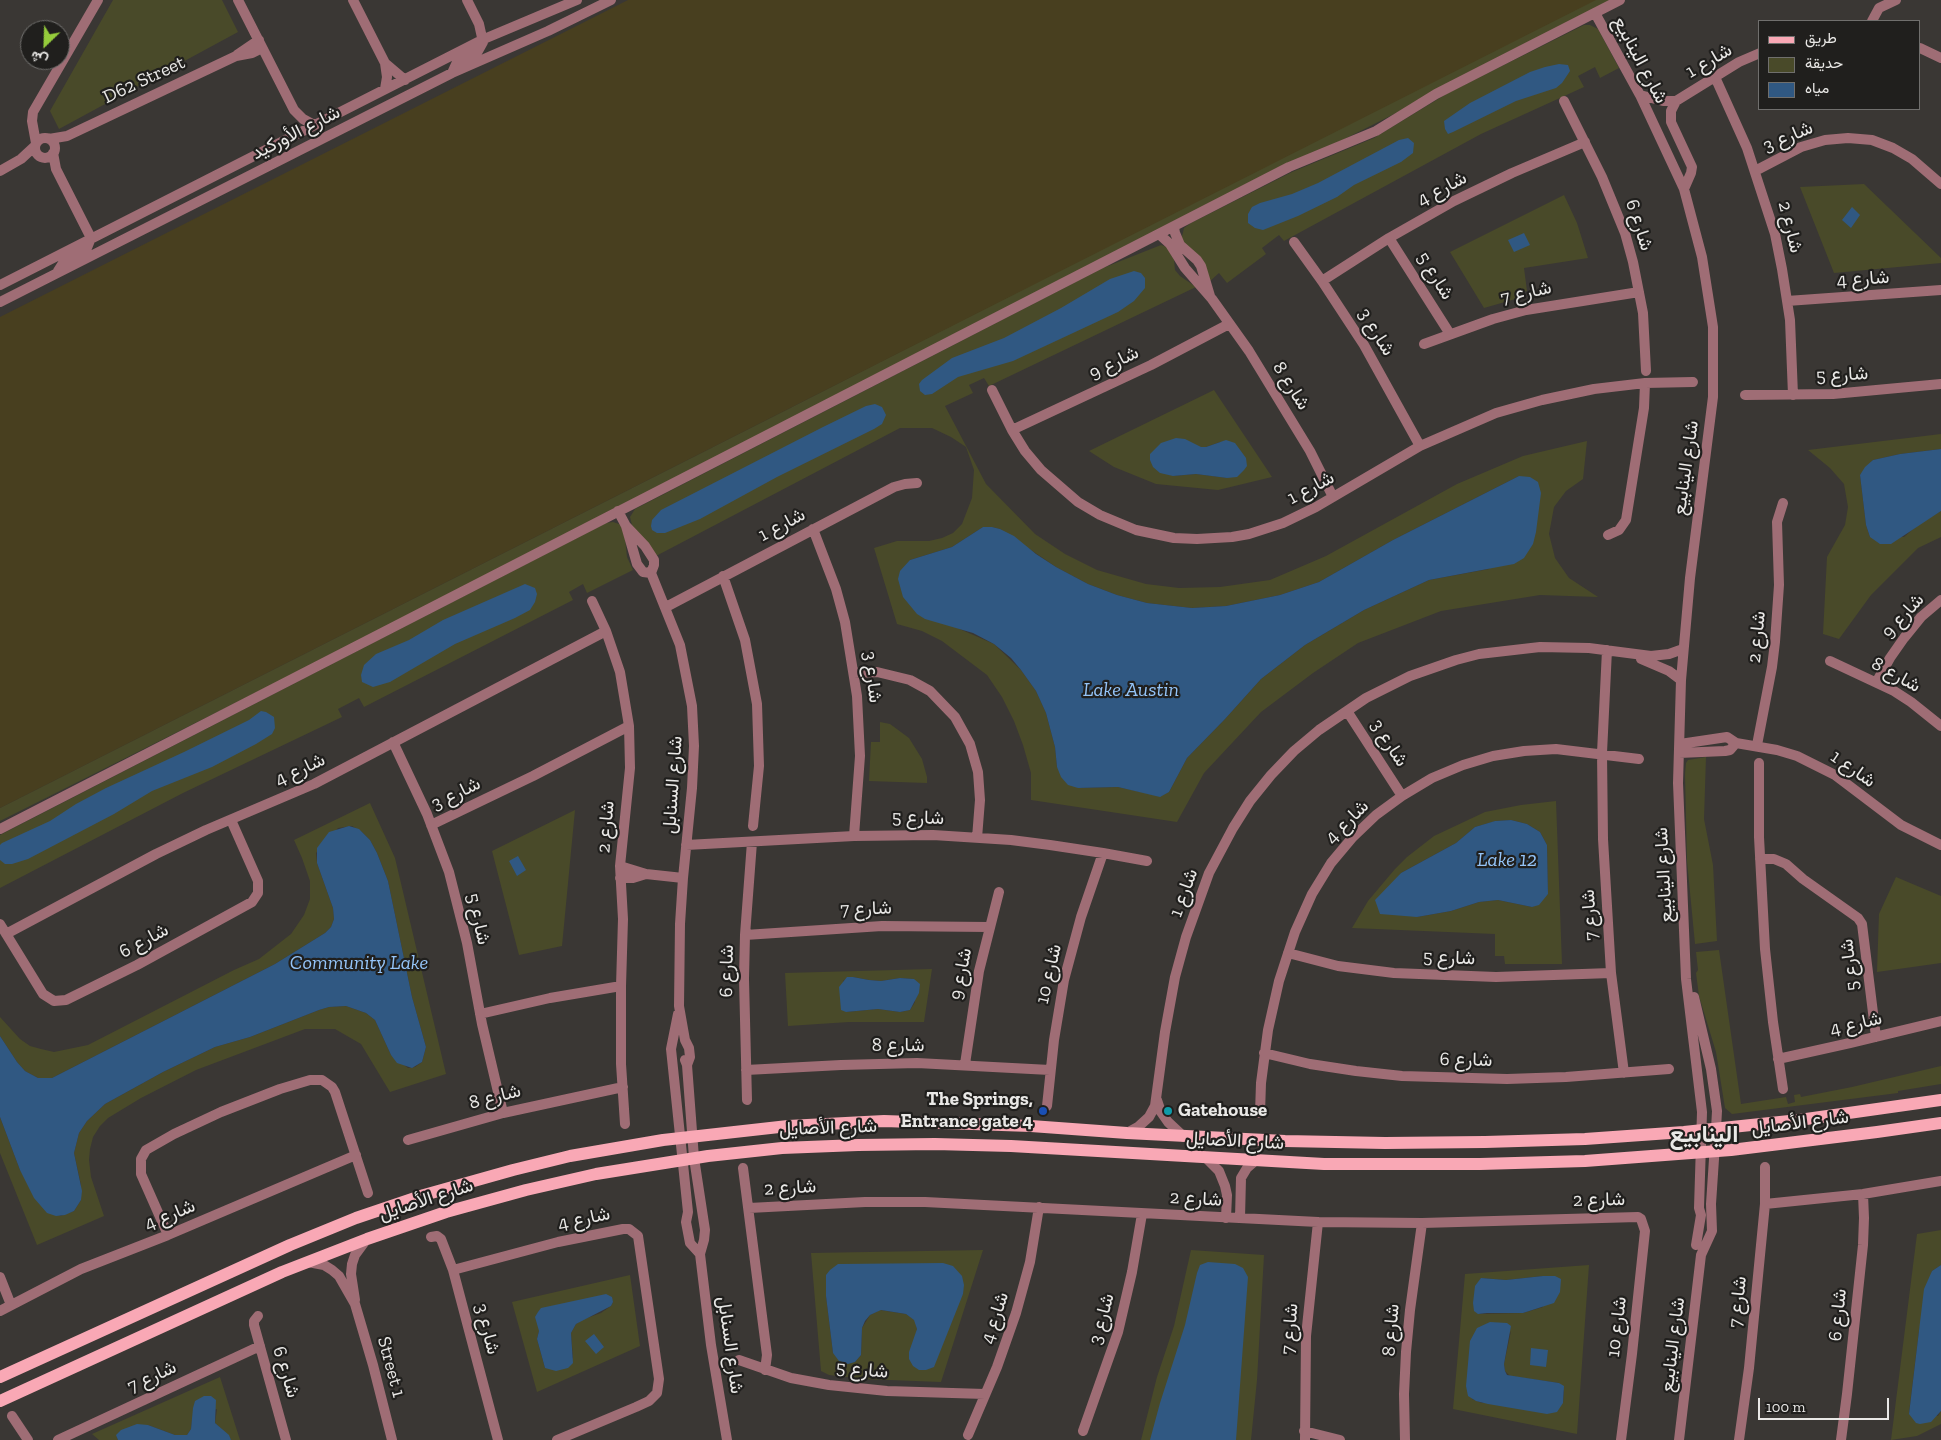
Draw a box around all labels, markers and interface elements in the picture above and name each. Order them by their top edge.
street label: شارع الينابيع [1607,12,1673,108]
north arrow [20,20,70,70]
legend [1758,20,1921,110]
text: طريق [1805,29,1837,47]
street label: شارع 1 [1682,39,1736,83]
text: ش [28,47,50,69]
street label: D62 Street [99,51,189,109]
text: حديقة [1805,54,1843,72]
text: مياه [1805,79,1829,97]
street label: شارع الأوركيد [248,101,344,165]
street label: شارع 3 [1760,116,1816,158]
street label: شارع 4 [1413,167,1471,211]
street label: شارع 6 [1620,196,1658,254]
street label: شارع 2 [1773,199,1807,255]
street label: شارع 5 [1411,248,1459,304]
street label: شارع 4 [1836,266,1890,292]
street label: شارع 7 [1498,276,1554,310]
street label: شارع 3 [1353,304,1399,360]
street label: شارع 9 [1085,341,1143,385]
street label: شارع 8 [1267,358,1315,414]
street label: شارع 5 [1815,362,1869,388]
street label: شارع الينابيع [1668,419,1704,517]
street label: شارع 1 [1284,466,1338,510]
street label: شارع 1 [755,503,809,547]
street label: شارع 9 [1877,589,1929,643]
street label: شارع 2 [1743,610,1771,664]
street label: شارع 3 [858,650,886,704]
street label: شارع 8 [1867,652,1925,698]
water label: Lake Austin [1083,678,1179,702]
street label: شارع 3 [1365,715,1413,771]
street label: شارع السنابل [658,735,688,835]
street label: شارع 1 [1826,745,1880,793]
street label: شارع 4 [271,749,329,791]
street label: شارع 3 [428,772,484,816]
street label: شارع 4 [1320,795,1374,849]
street label: شارع 2 [592,800,620,854]
street label: شارع 5 [892,806,944,830]
street label: شارع الينابيع [1650,827,1678,923]
water label: Lake 12 [1477,848,1537,872]
street label: شارع 1 [1165,866,1203,920]
street label: شارع 7 [1577,889,1603,941]
street label: شارع 5 [461,891,495,947]
street label: شارع 7 [840,897,892,921]
street label: شارع 6 [115,919,173,963]
street label: شارع 5 [1836,938,1864,992]
street label: شارع 10 [1031,942,1067,1006]
street label: شارع 6 [715,944,739,998]
street label: شارع 9 [945,946,977,1002]
street label: شارع 5 [1422,946,1476,970]
water label: Community Lake [290,951,428,975]
street label: شارع 4 [1828,1007,1884,1041]
street label: شارع 8 [872,1035,924,1057]
street label: شارع 6 [1439,1048,1493,1072]
street label: شارع 8 [467,1080,523,1114]
place label: The Springs, Entrance gate 4 [900,1089,1033,1133]
place label: Gatehouse [1178,1100,1267,1122]
marker: The Springs, Entrance gate 4 [1037,1105,1049,1117]
marker: Gatehouse [1162,1105,1174,1117]
street label: شارع الأصايل [1750,1106,1850,1140]
street label: شارع الأصايل [779,1115,877,1141]
district label: الينابيع [1670,1121,1738,1149]
street label: شارع الأصايل [1186,1127,1284,1155]
street label: شارع الأصايل [376,1174,476,1226]
street label: شارع 2 [763,1175,817,1201]
street label: شارع 2 [1169,1186,1223,1212]
street label: شارع 2 [1573,1188,1625,1212]
street label: شارع 4 [141,1195,199,1235]
street label: شارع 4 [556,1202,612,1236]
street label: شارع 7 [1724,1275,1752,1329]
street label: شارع 6 [1824,1288,1852,1342]
street label: شارع 4 [976,1289,1014,1347]
street label: شارع 3 [1084,1291,1120,1347]
street label: شارع السنابل [712,1295,748,1395]
street label: شارع 10 [1602,1295,1632,1359]
street label: شارع الينابيع [1656,1296,1690,1394]
street label: شارع 3 [469,1301,505,1357]
street label: شارع 7 [1276,1302,1304,1356]
street label: شارع 8 [1377,1303,1405,1357]
street label: Street 1 [372,1334,410,1400]
street label: شارع 6 [267,1344,305,1400]
street label: شارع 7 [124,1356,180,1398]
street label: شارع 5 [835,1356,889,1384]
scale bar [1761,1388,1892,1420]
text: 100 m [1766,1398,1805,1416]

